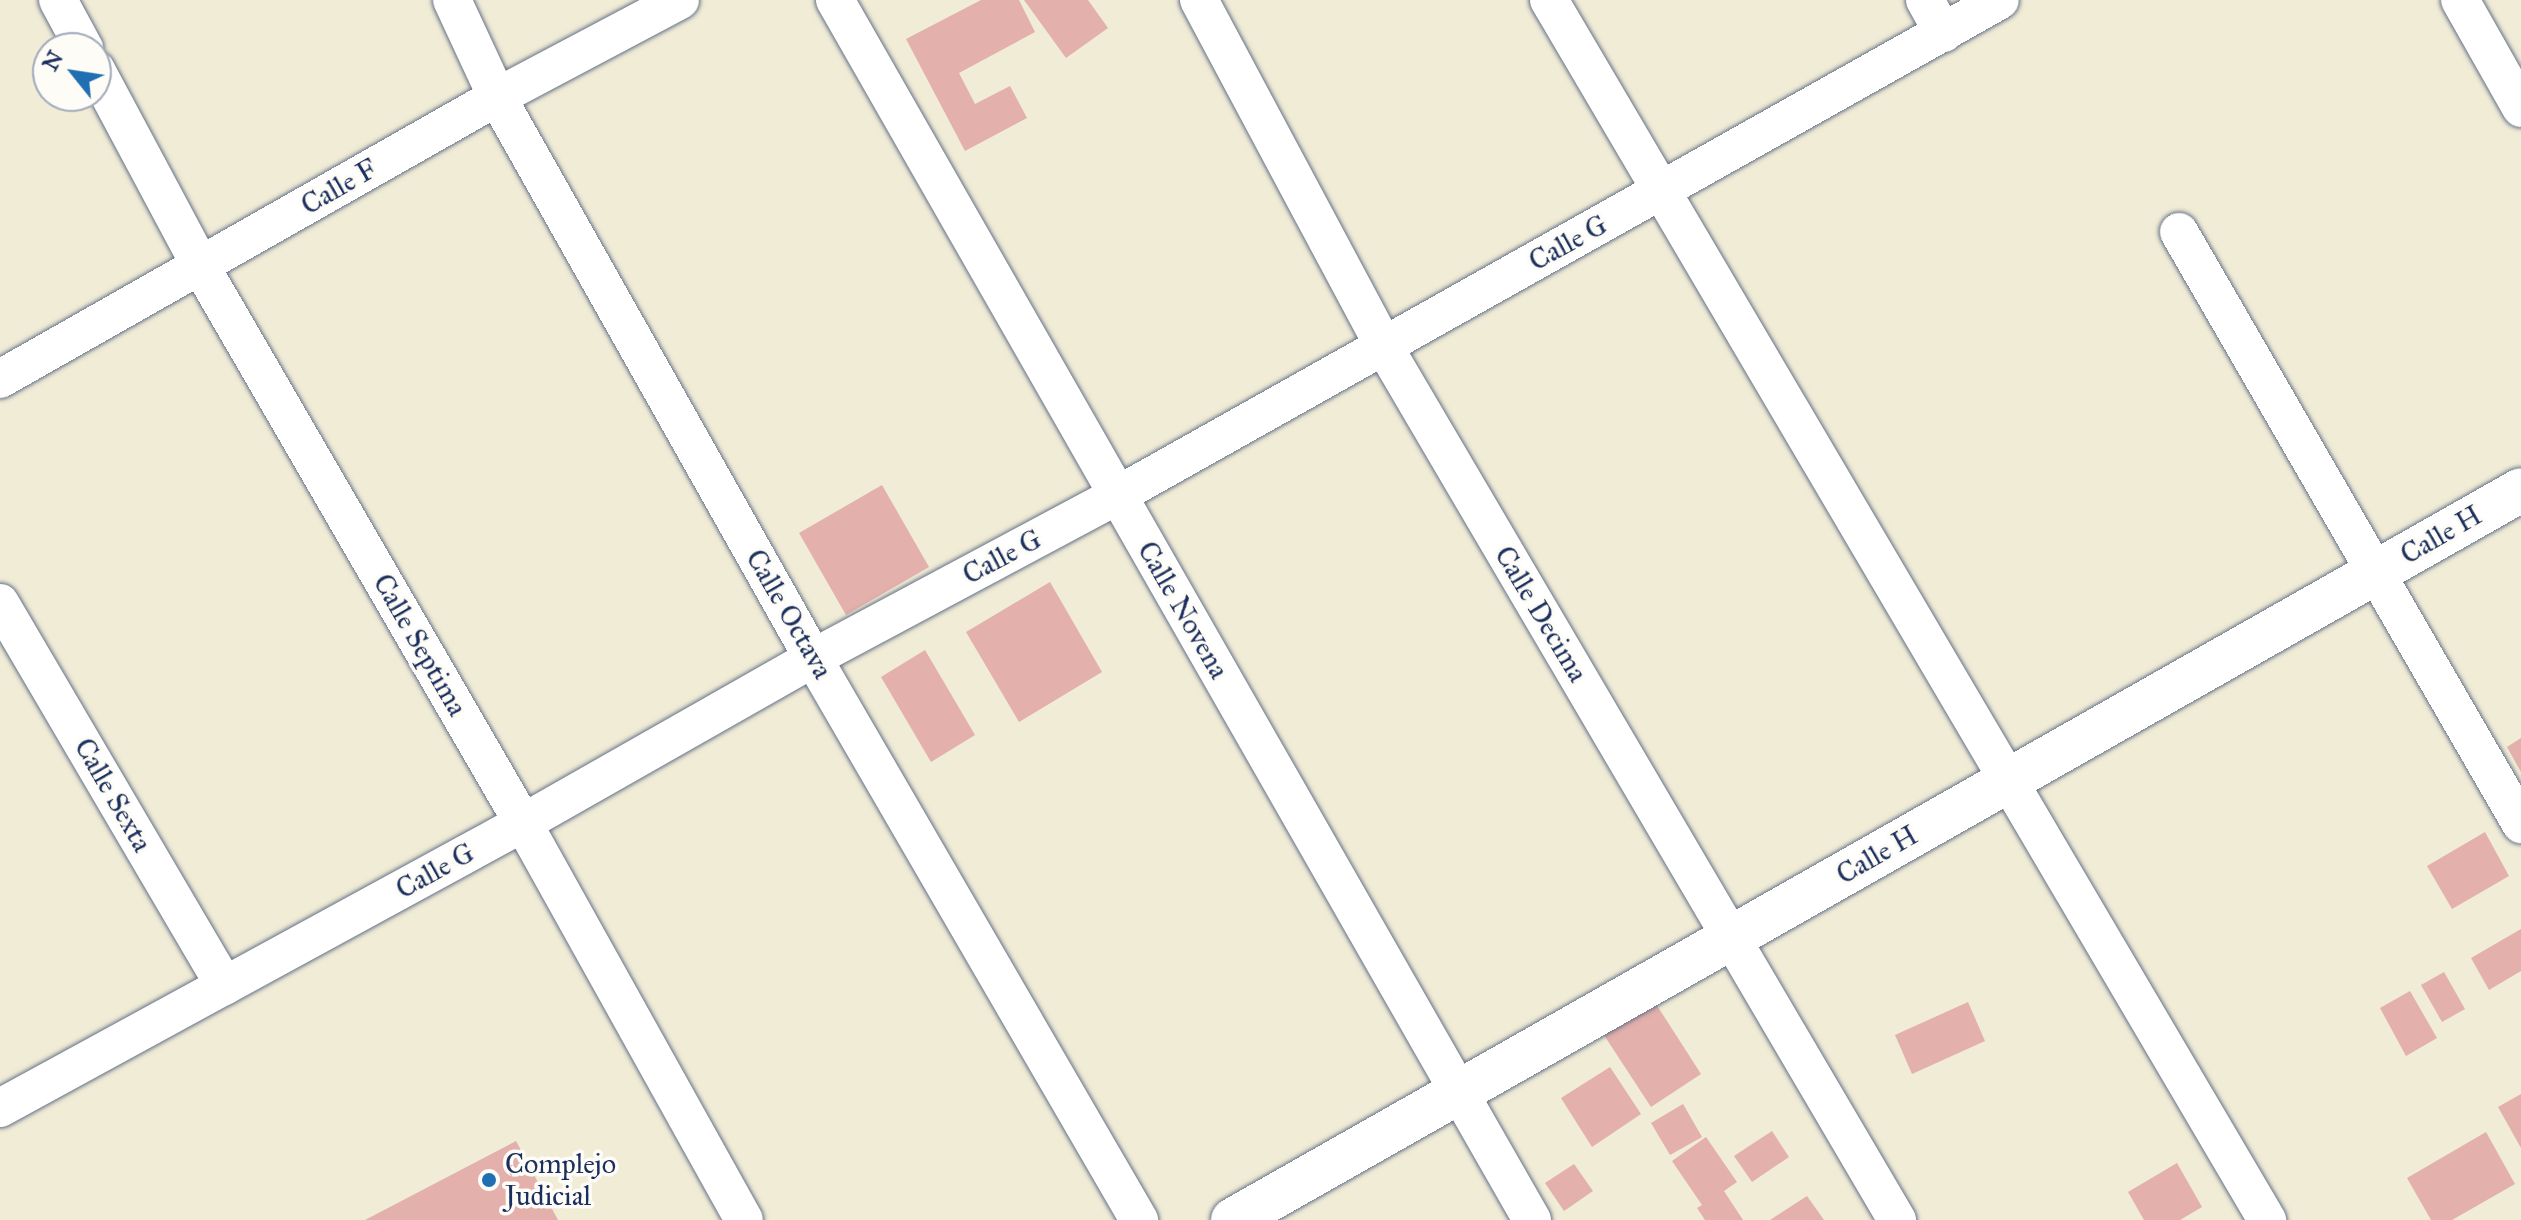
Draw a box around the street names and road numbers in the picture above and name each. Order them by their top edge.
street label: Calle F [295,152,383,222]
street label: Calle G [1523,208,1613,278]
street label: Calle H [2395,498,2487,572]
street label: Calle G [957,522,1047,592]
street label: Calle Novena [1130,535,1236,685]
street label: Calle Decima [1487,540,1595,688]
street label: Calle Octava [739,543,839,685]
street label: Calle Septima [366,568,474,722]
street label: Calle Sexta [67,732,159,858]
street label: Calle H [1831,818,1923,892]
street label: Calle G [390,836,480,906]

